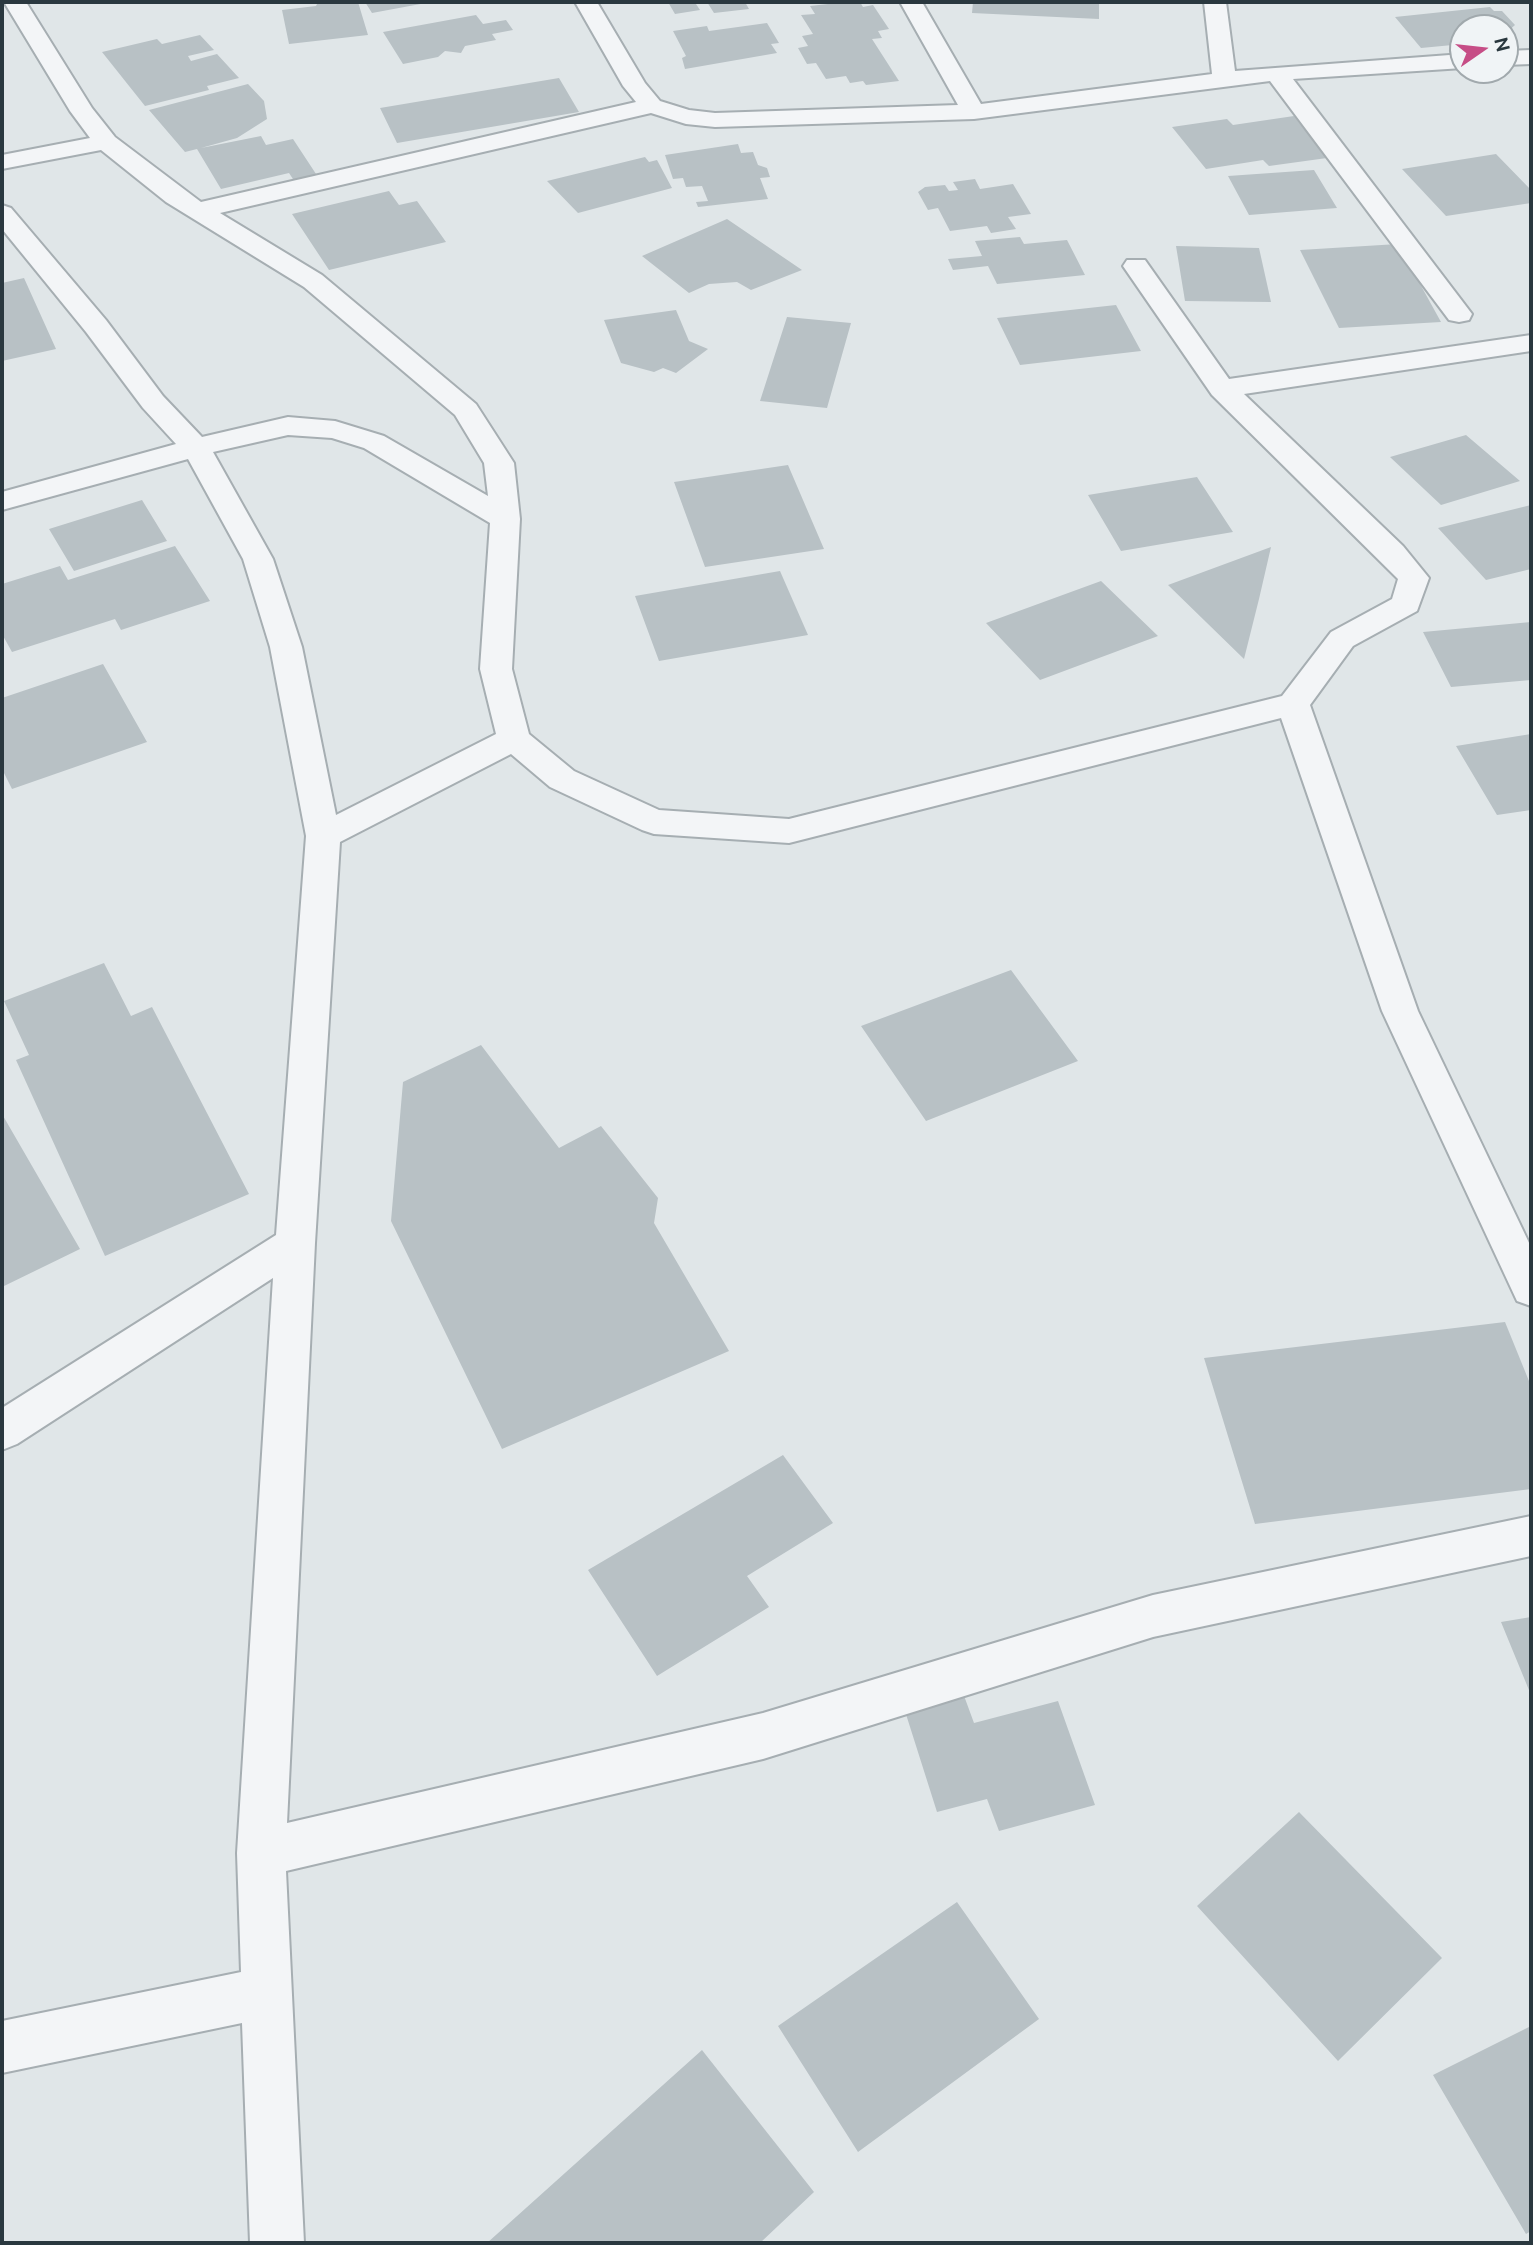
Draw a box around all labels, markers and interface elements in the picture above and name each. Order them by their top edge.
north arrow [1449,14,1519,84]
text: N [1490,35,1515,54]

